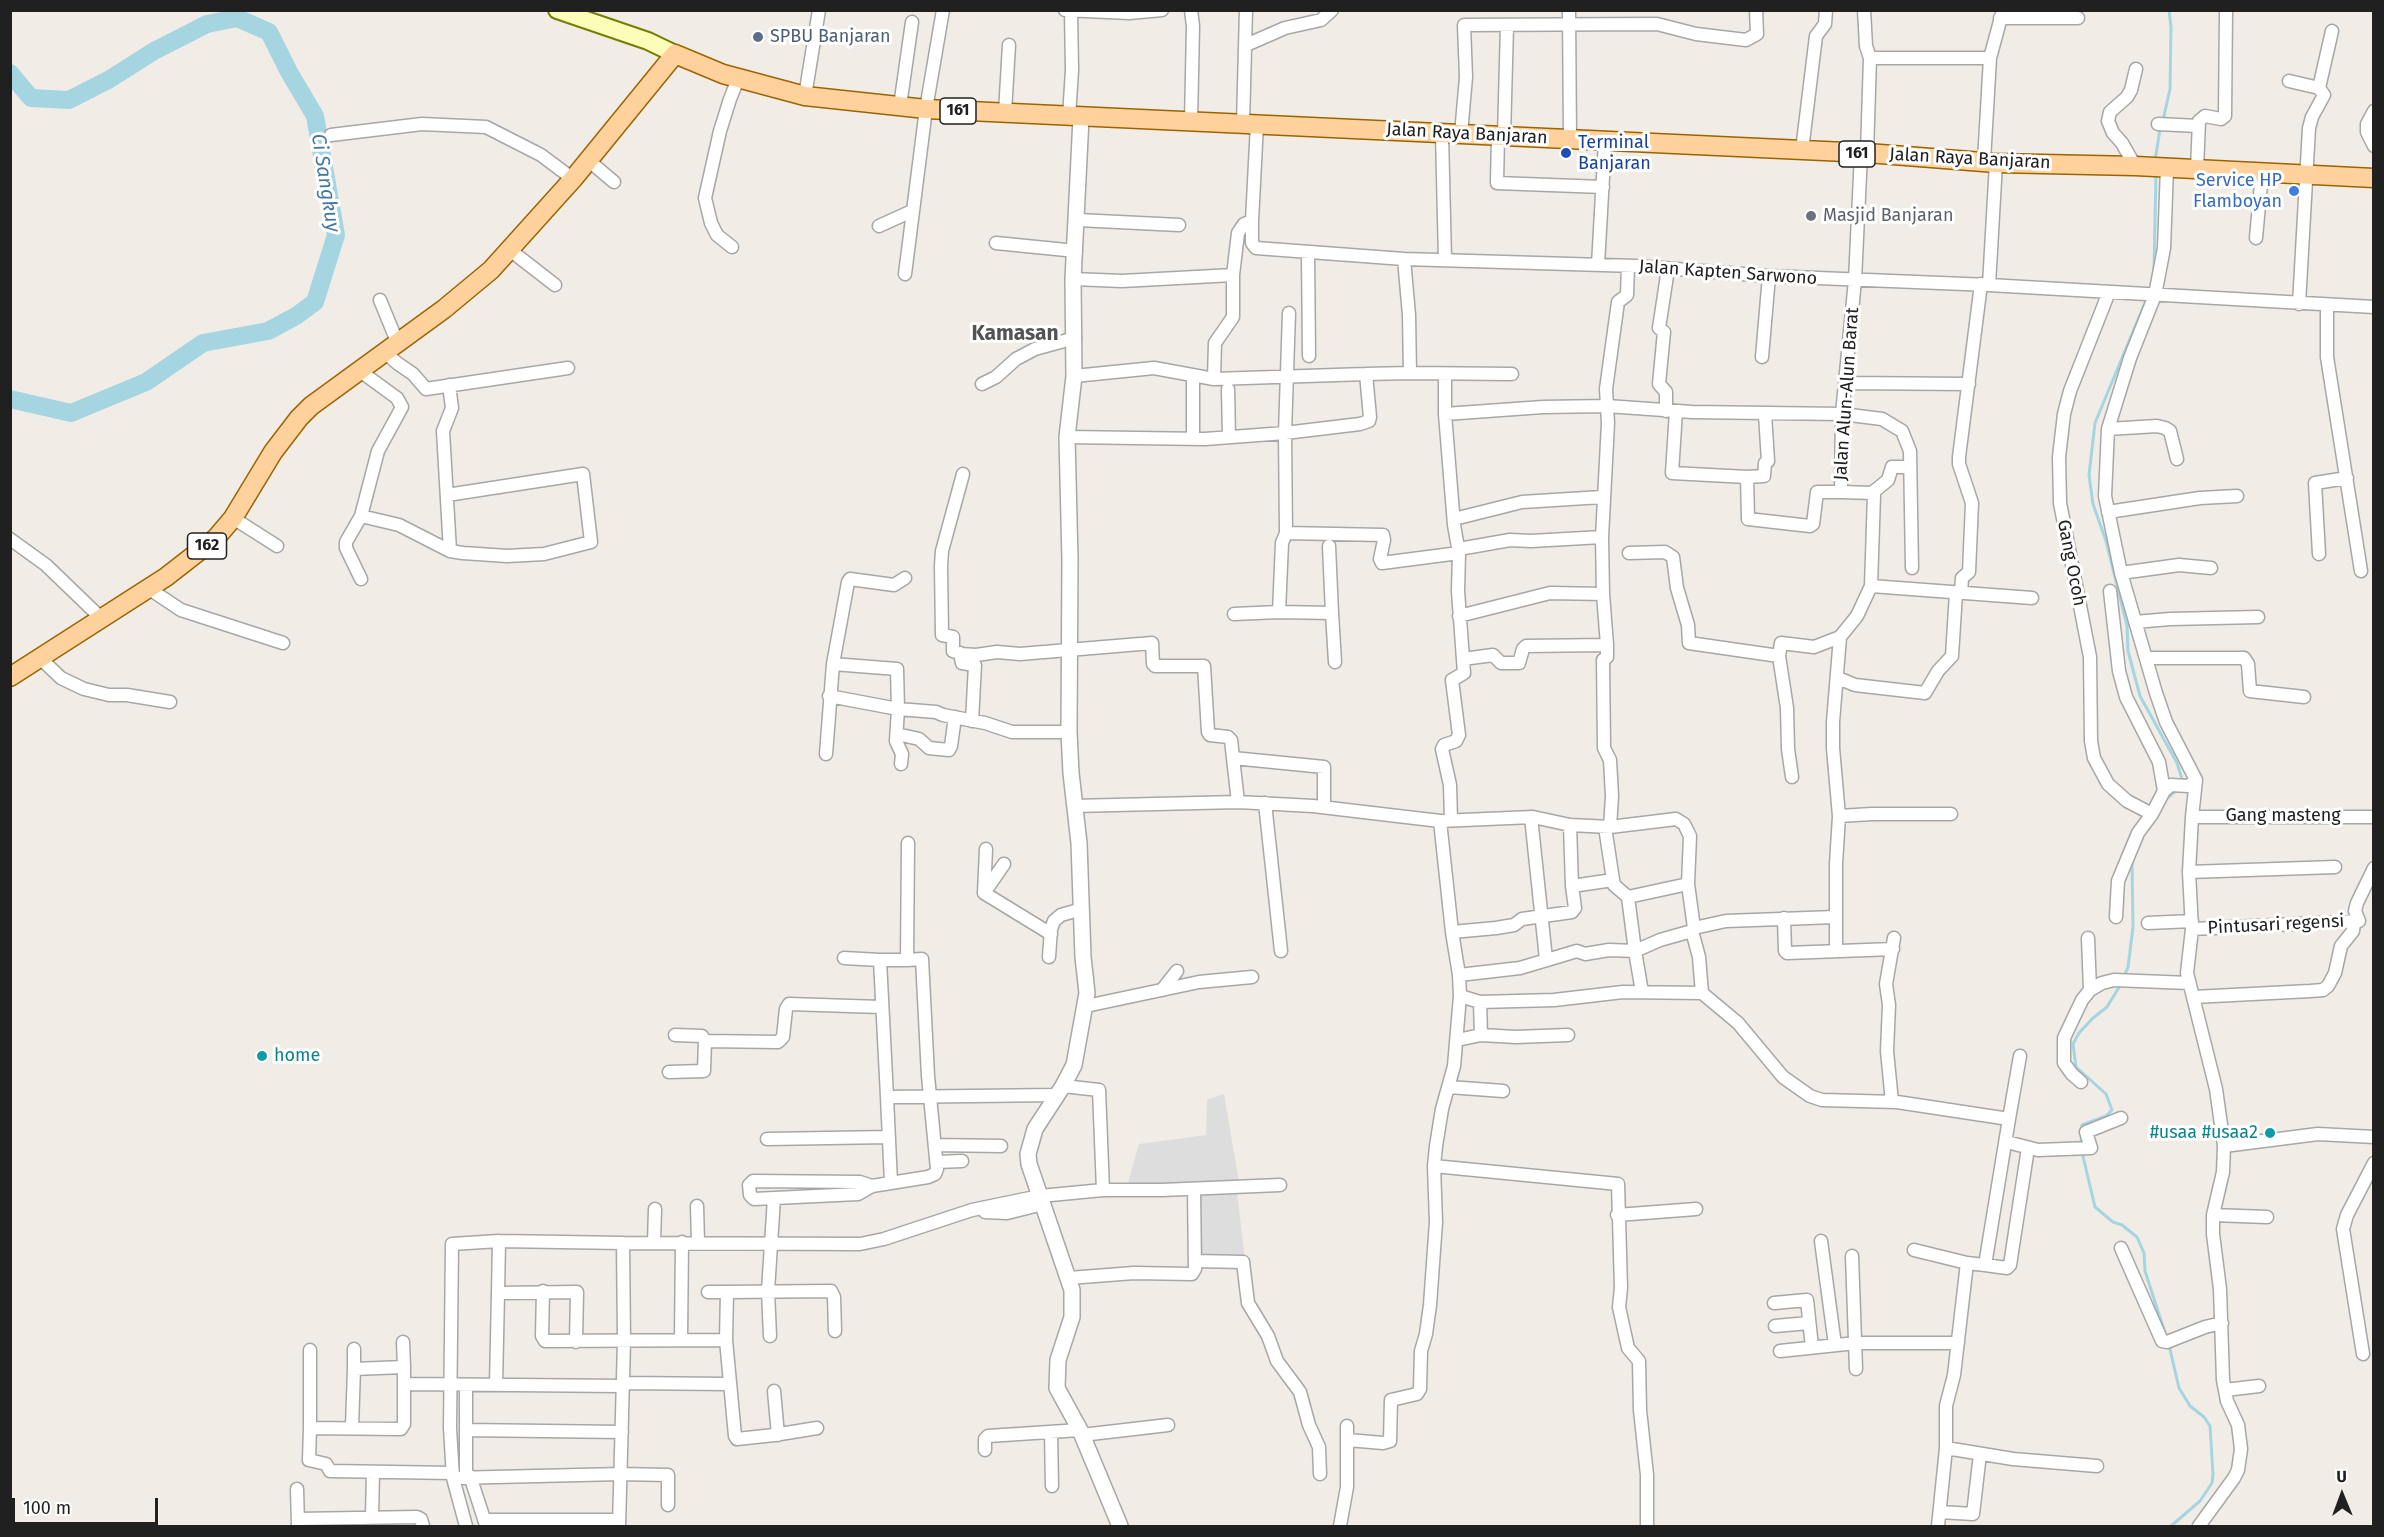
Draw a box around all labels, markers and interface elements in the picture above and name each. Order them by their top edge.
place label: SPBU Banjaran [770,26,891,48]
marker: SPBU Banjaran [751,30,765,44]
road number: 161 [940,98,976,124]
street label: Jalan Raya Banjaran [1386,119,1548,149]
water label: Ci Sangkuy [305,132,345,234]
place label: Terminal Banjaran [1578,132,1651,174]
road number: 161 [1839,141,1875,167]
street label: Jalan Raya Banjaran [1889,144,2051,174]
marker: Terminal Banjaran [1559,146,1573,160]
place label: Service HP Flamboyan [2193,170,2282,213]
marker: Service HP Flamboyan [2287,184,2301,198]
place label: Masjid Banjaran [1823,205,1953,227]
marker: Masjid Banjaran [1804,209,1818,223]
street label: Jalan Kapten Sarwono [1638,256,1818,290]
street label: Jalan Alun-Alun Barat [1830,307,1864,481]
district label: Kamasan [971,321,1059,347]
street label: Gang Ocoh [2052,518,2090,608]
road number: 162 [188,533,226,559]
street label: Gang masteng [2225,805,2341,827]
street label: Pintusari regensi [2207,911,2345,939]
place label: home [274,1045,320,1067]
marker: home [255,1049,269,1063]
place label: #usaa #usaa2 [2150,1122,2258,1144]
marker: #usaa #usaa2 [2263,1126,2277,1140]
north arrow [2312,1465,2372,1525]
text: U [2336,1467,2347,1486]
scale bar [15,1486,160,1524]
text: 100 m [23,1497,71,1519]

